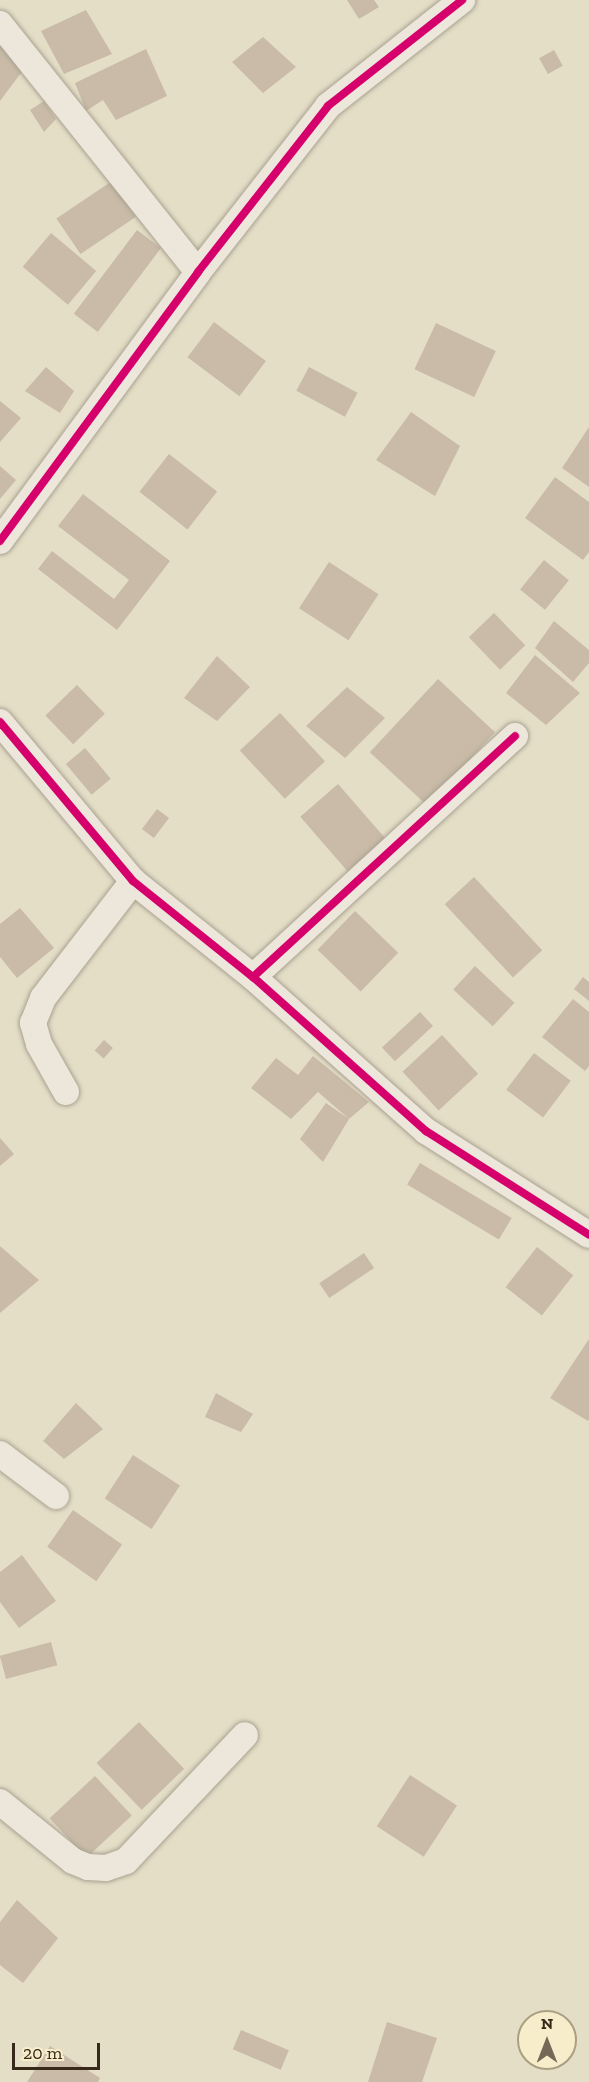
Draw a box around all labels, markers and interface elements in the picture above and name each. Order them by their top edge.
north arrow [517,2010,577,2070]
text: N [541,2014,553,2033]
scale bar [15,2031,104,2069]
text: 20 m [23,2042,62,2064]

